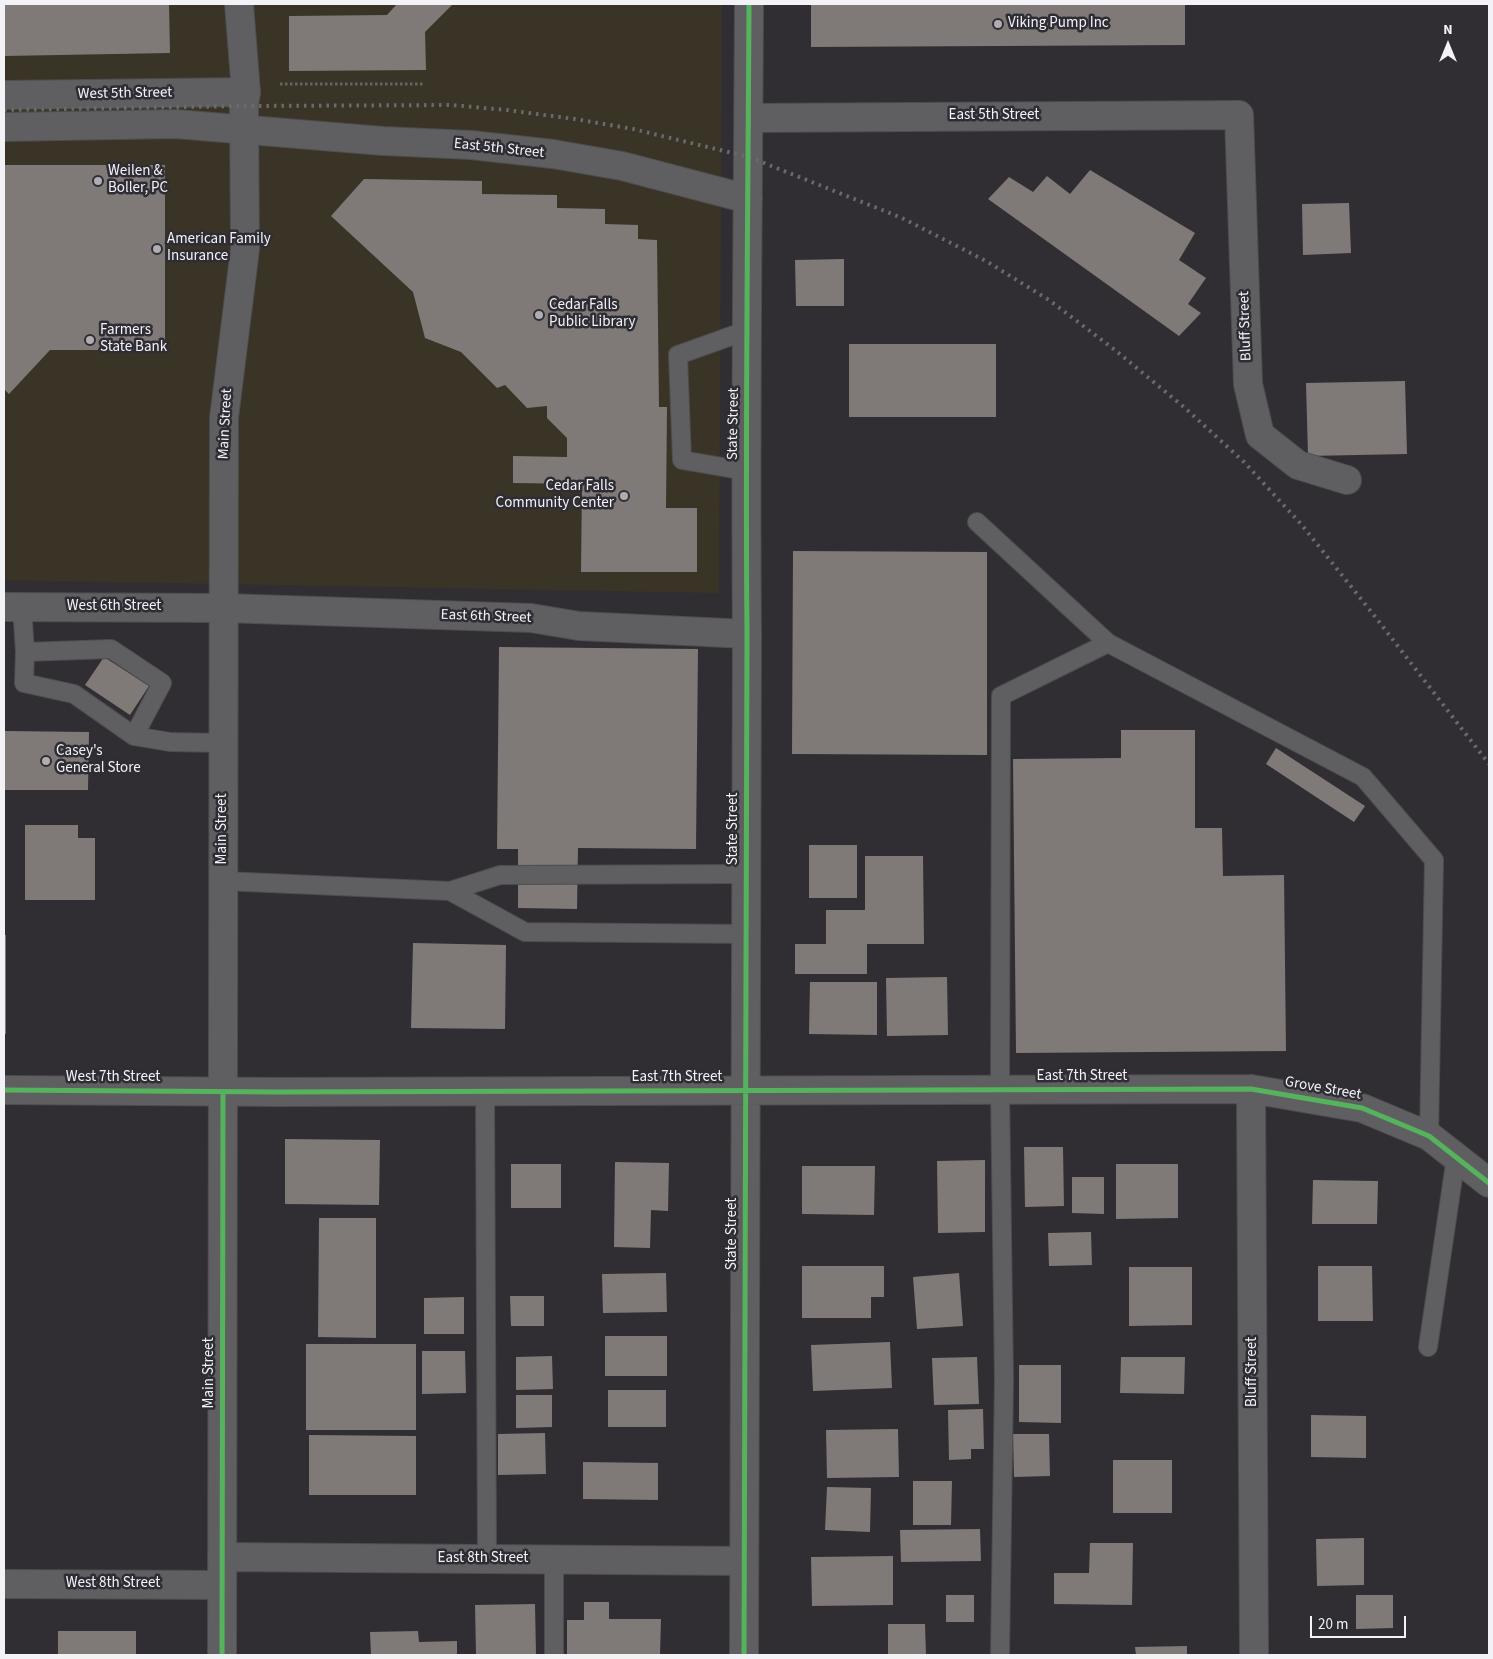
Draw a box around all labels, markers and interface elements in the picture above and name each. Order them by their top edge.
place label: Viking Pump Inc [1008,15,1109,33]
marker: Viking Pump Inc [992,18,1004,30]
north arrow [1423,20,1473,70]
text: N [1443,20,1453,40]
street label: West 5th Street [78,84,172,104]
street label: East 5th Street [949,107,1039,125]
street label: East 5th Street [453,135,545,163]
place label: Weilen & Boller, PC [108,163,168,198]
marker: Weilen & Boller, PC [92,175,104,187]
place label: American Family Insurance [167,231,271,266]
marker: American Family Insurance [151,243,163,255]
street label: Bluff Street [1236,291,1256,361]
place label: Cedar Falls Public Library [549,297,636,332]
marker: Cedar Falls Public Library [533,309,545,321]
place label: Farmers State Bank [100,322,167,357]
marker: Farmers State Bank [84,334,96,346]
street label: Main Street [215,388,237,460]
street label: State Street [724,388,744,460]
place label: Cedar Falls Community Center [496,478,614,513]
marker: Cedar Falls Community Center [618,490,630,502]
street label: West 6th Street [67,598,161,616]
street label: East 6th Street [440,606,532,628]
place label: Casey's General Store [56,743,141,778]
marker: Casey's General Store [40,755,52,767]
street label: State Street [725,793,743,865]
street label: Main Street [214,794,232,864]
street label: East 7th Street [1037,1068,1127,1086]
street label: West 7th Street [66,1069,160,1087]
street label: East 7th Street [632,1069,722,1087]
street label: Grove Street [1283,1073,1363,1105]
street label: State Street [724,1198,742,1270]
street label: Bluff Street [1244,1337,1262,1407]
street label: Main Street [201,1338,219,1408]
street label: East 8th Street [438,1550,528,1568]
street label: West 8th Street [66,1575,160,1593]
scale bar [1313,1606,1409,1638]
text: 20 m [1318,1614,1348,1635]

